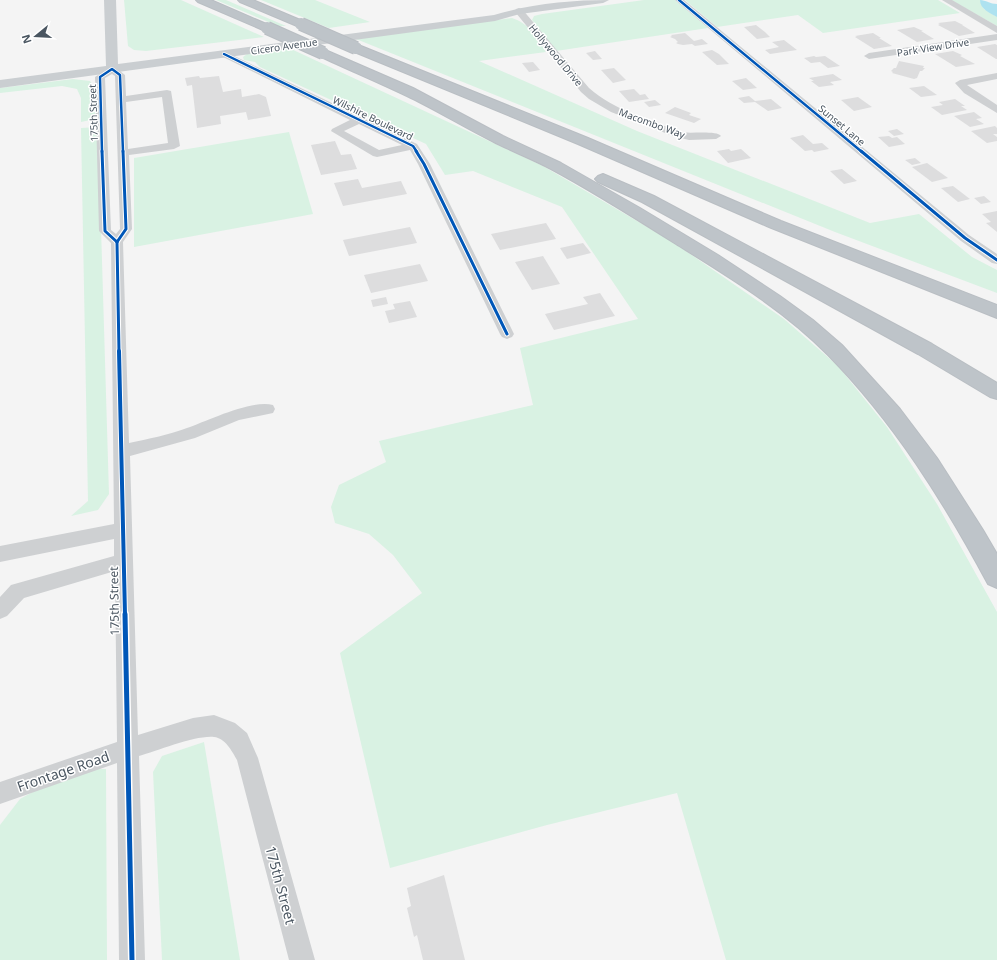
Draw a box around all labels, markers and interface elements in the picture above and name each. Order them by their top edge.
north arrow [16,16,56,56]
street label: Hollywood Drive [526,21,586,89]
text: N [17,33,35,46]
street label: Cicero Avenue [250,34,319,58]
street label: Park View Drive [896,34,970,60]
street label: 175th Street [85,84,101,142]
street label: Wilshire Boulevard [331,92,415,144]
street label: Sunset Lane [816,101,869,149]
street label: Macombo Way [617,105,688,142]
street label: 175th Street [105,566,123,636]
street label: Frontage Road [14,746,112,796]
street label: 175th Street [261,844,301,926]

